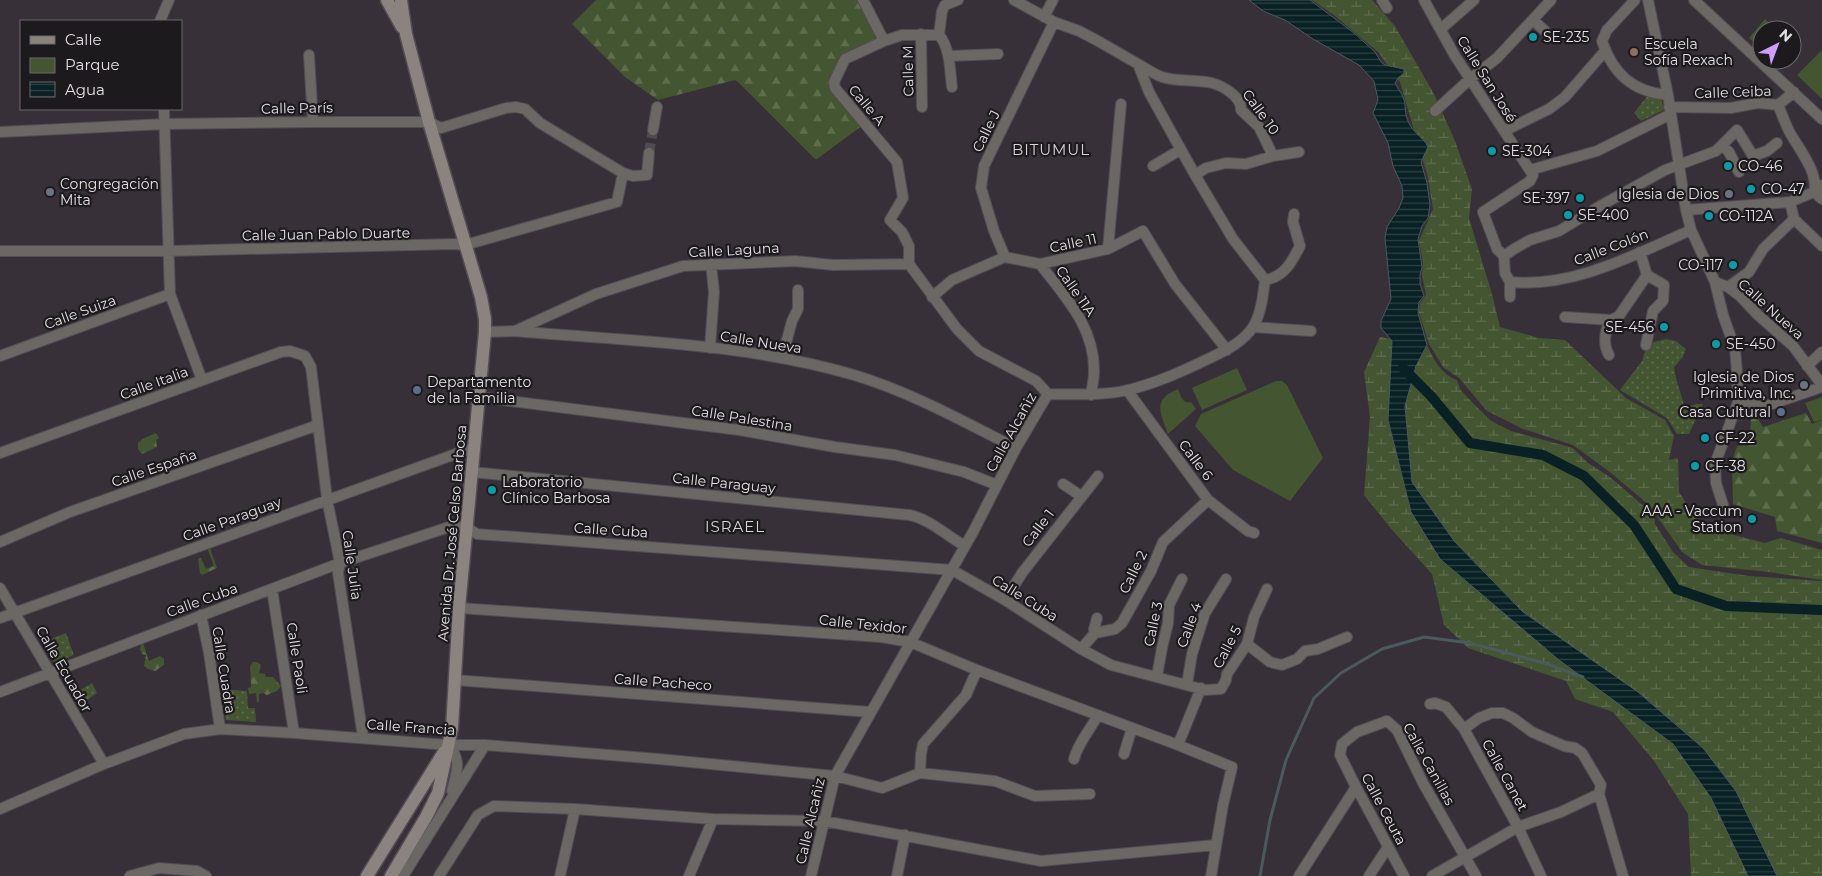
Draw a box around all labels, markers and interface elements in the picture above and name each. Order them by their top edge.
legend [20,20,182,110]
north arrow [1752,20,1802,70]
text: N [1775,25,1796,46]
place label: SE-235 [1543,28,1590,46]
text: Calle [65,30,102,49]
marker: SE-235 [1527,31,1539,43]
street label: Calle San José [1453,32,1521,126]
place label: Escuela Sofía Rexach [1644,35,1733,69]
street label: Calle M [899,45,917,97]
marker: Escuela Sofía Rexach [1628,46,1640,58]
text: Parque [65,55,120,74]
text: Agua [65,80,105,99]
street label: Calle A [845,81,890,130]
street label: Calle Ceiba [1694,82,1772,102]
street label: Calle 10 [1238,86,1284,138]
street label: Calle París [261,98,333,118]
street label: Calle J [968,107,1004,155]
district label: BITUMUL [1012,140,1090,159]
place label: SE-304 [1502,142,1552,160]
marker: SE-304 [1486,145,1498,157]
place label: CO-46 [1738,157,1783,175]
marker: CO-46 [1722,160,1734,172]
place label: Congregación Mita [60,175,159,209]
place label: CO-47 [1761,180,1805,198]
marker: CO-47 [1745,183,1757,195]
place label: Iglesia de Dios [1618,185,1719,203]
marker: Congregación Mita [44,186,56,198]
marker: Iglesia de Dios [1723,188,1735,200]
place label: SE-397 [1523,189,1570,207]
marker: SE-397 [1574,192,1586,204]
place label: SE-400 [1578,206,1629,224]
place label: CO-112A [1719,207,1774,225]
marker: SE-400 [1562,209,1574,221]
marker: CO-112A [1703,210,1715,222]
street label: Calle Juan Pablo Duarte [242,224,410,244]
street label: Calle Colón [1571,225,1651,269]
street label: Calle 11 [1048,229,1098,257]
street label: Calle Laguna [688,239,780,261]
place label: CO-117 [1678,256,1723,274]
marker: CO-117 [1727,259,1739,271]
street label: Calle 11A [1052,262,1101,321]
street label: Calle Nueva [1734,275,1808,343]
street label: Calle Suiza [42,291,118,333]
place label: SE-456 [1605,318,1654,336]
marker: SE-456 [1658,321,1670,333]
street label: Calle Nueva [719,327,803,357]
place label: SE-450 [1726,335,1776,353]
marker: SE-450 [1710,338,1722,350]
street label: Calle Italia [117,362,191,404]
place label: Iglesia de Dios Primitiva, Inc. [1693,368,1794,402]
place label: Departamento de la Familia [427,373,531,407]
marker: Iglesia de Dios Primitiva, Inc. [1798,379,1810,391]
marker: Departamento de la Familia [411,384,423,396]
street label: Calle Alcañiz [982,389,1040,475]
street label: Calle Palestina [690,401,794,435]
place label: Casa Cultural [1679,403,1771,421]
marker: Casa Cultural [1775,406,1787,418]
street label: Avenida Dr. José Celso Barbosa [434,424,470,642]
place label: CF-22 [1715,429,1755,447]
marker: CF-22 [1699,432,1711,444]
street label: Calle 6 [1175,436,1217,484]
street label: Calle España [109,445,199,491]
place label: CF-38 [1705,457,1746,475]
marker: CF-38 [1689,460,1701,472]
street label: Calle Paraguay [671,469,777,497]
place label: Laboratorio Clínico Barbosa [502,473,611,507]
marker: Laboratorio Clínico Barbosa [486,484,498,496]
street label: Calle Paraguay [180,493,284,545]
place label: AAA - Vaccum Station [1642,502,1742,536]
street label: Calle 1 [1018,505,1058,551]
marker: AAA - Vaccum Station [1746,513,1758,525]
district label: ISRAEL [705,517,765,536]
street label: Calle Cuba [573,518,649,542]
street label: Calle Julia [338,529,366,601]
street label: Calle 2 [1115,547,1151,596]
street label: Calle Cuba [989,571,1061,625]
street label: Calle Cuba [164,579,240,621]
street label: Calle 4 [1173,599,1206,650]
street label: Calle 3 [1139,600,1167,648]
street label: Calle Texidor [818,610,908,638]
street label: Calle Paoli [282,621,312,695]
street label: Calle Ecuador [32,623,96,716]
street label: Calle 5 [1209,623,1245,671]
street label: Calle Cuadra [208,625,240,715]
street label: Calle Pacheco [613,670,713,694]
street label: Calle Francia [366,715,456,739]
street label: Calle Canillas [1399,720,1459,809]
street label: Calle Canet [1478,736,1532,814]
street label: Calle Ceuta [1358,770,1410,848]
street label: Calle Alcañiz [791,776,829,866]

